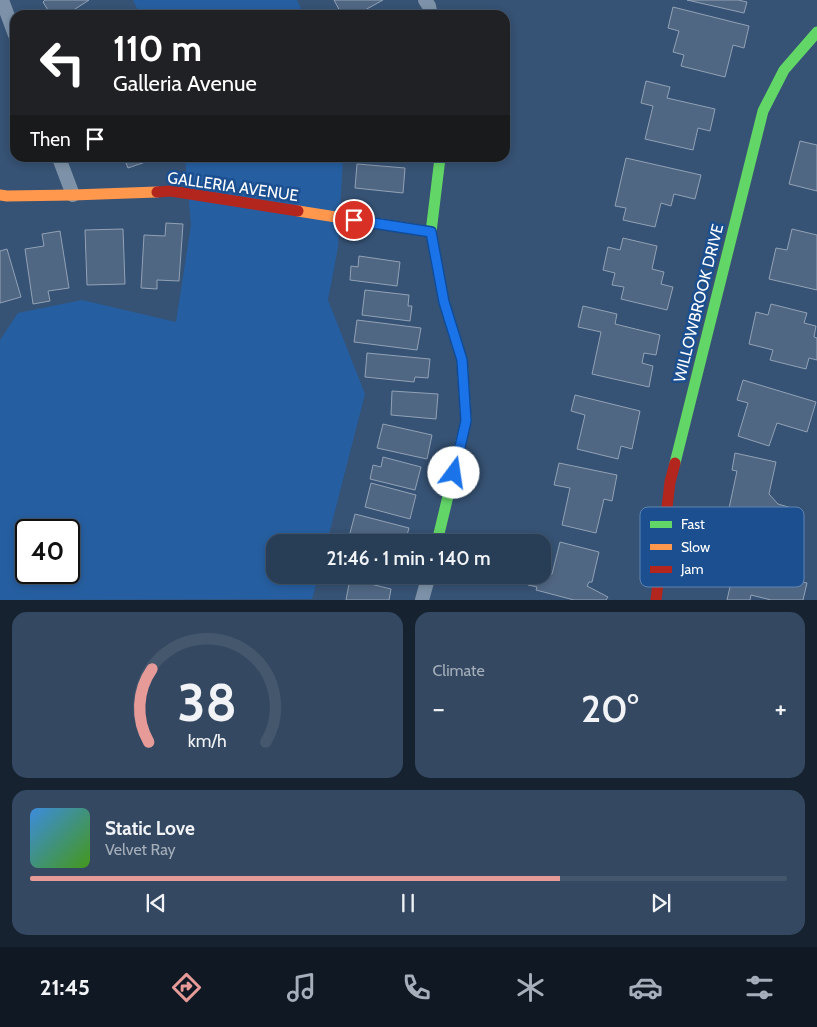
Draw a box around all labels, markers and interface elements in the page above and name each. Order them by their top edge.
text: 110 m [113,27,202,70]
icon: left [30,30,95,95]
text: Galleria Avenue [113,70,257,97]
icon: arrive [81,125,109,153]
text: Then [30,128,71,151]
street label: GALLERIA AVENUE [166,168,300,205]
pin [333,199,375,241]
icon: arrive [340,206,368,234]
street label: WILLOWBROOK DRIVE [670,222,727,384]
position arrow [427,446,479,498]
legend [640,507,804,587]
text: Fast [681,515,705,533]
speed limit sign: 40 [15,519,80,584]
text: Slow [681,538,710,556]
text: 21:46 · 1 min · 140 m [327,547,490,570]
text: Jam [680,560,703,578]
text: Climate [433,661,485,680]
text: 38 [178,671,237,734]
text: 20° [581,685,639,732]
text: − [433,691,445,725]
text: + [775,691,787,725]
text: km/h [188,730,227,751]
text: Static Love [105,817,195,840]
text: Velvet Ray [105,840,176,859]
icon: previous [142,889,170,917]
icon: pause [394,889,422,917]
icon: next [647,889,675,917]
icon: directions [169,970,204,1005]
icon: music [284,970,319,1005]
icon: phone [399,970,434,1005]
icon: climate [513,970,548,1005]
icon: car [628,970,663,1005]
icon: filters [742,970,777,1005]
text: 21:45 [40,974,90,1001]

